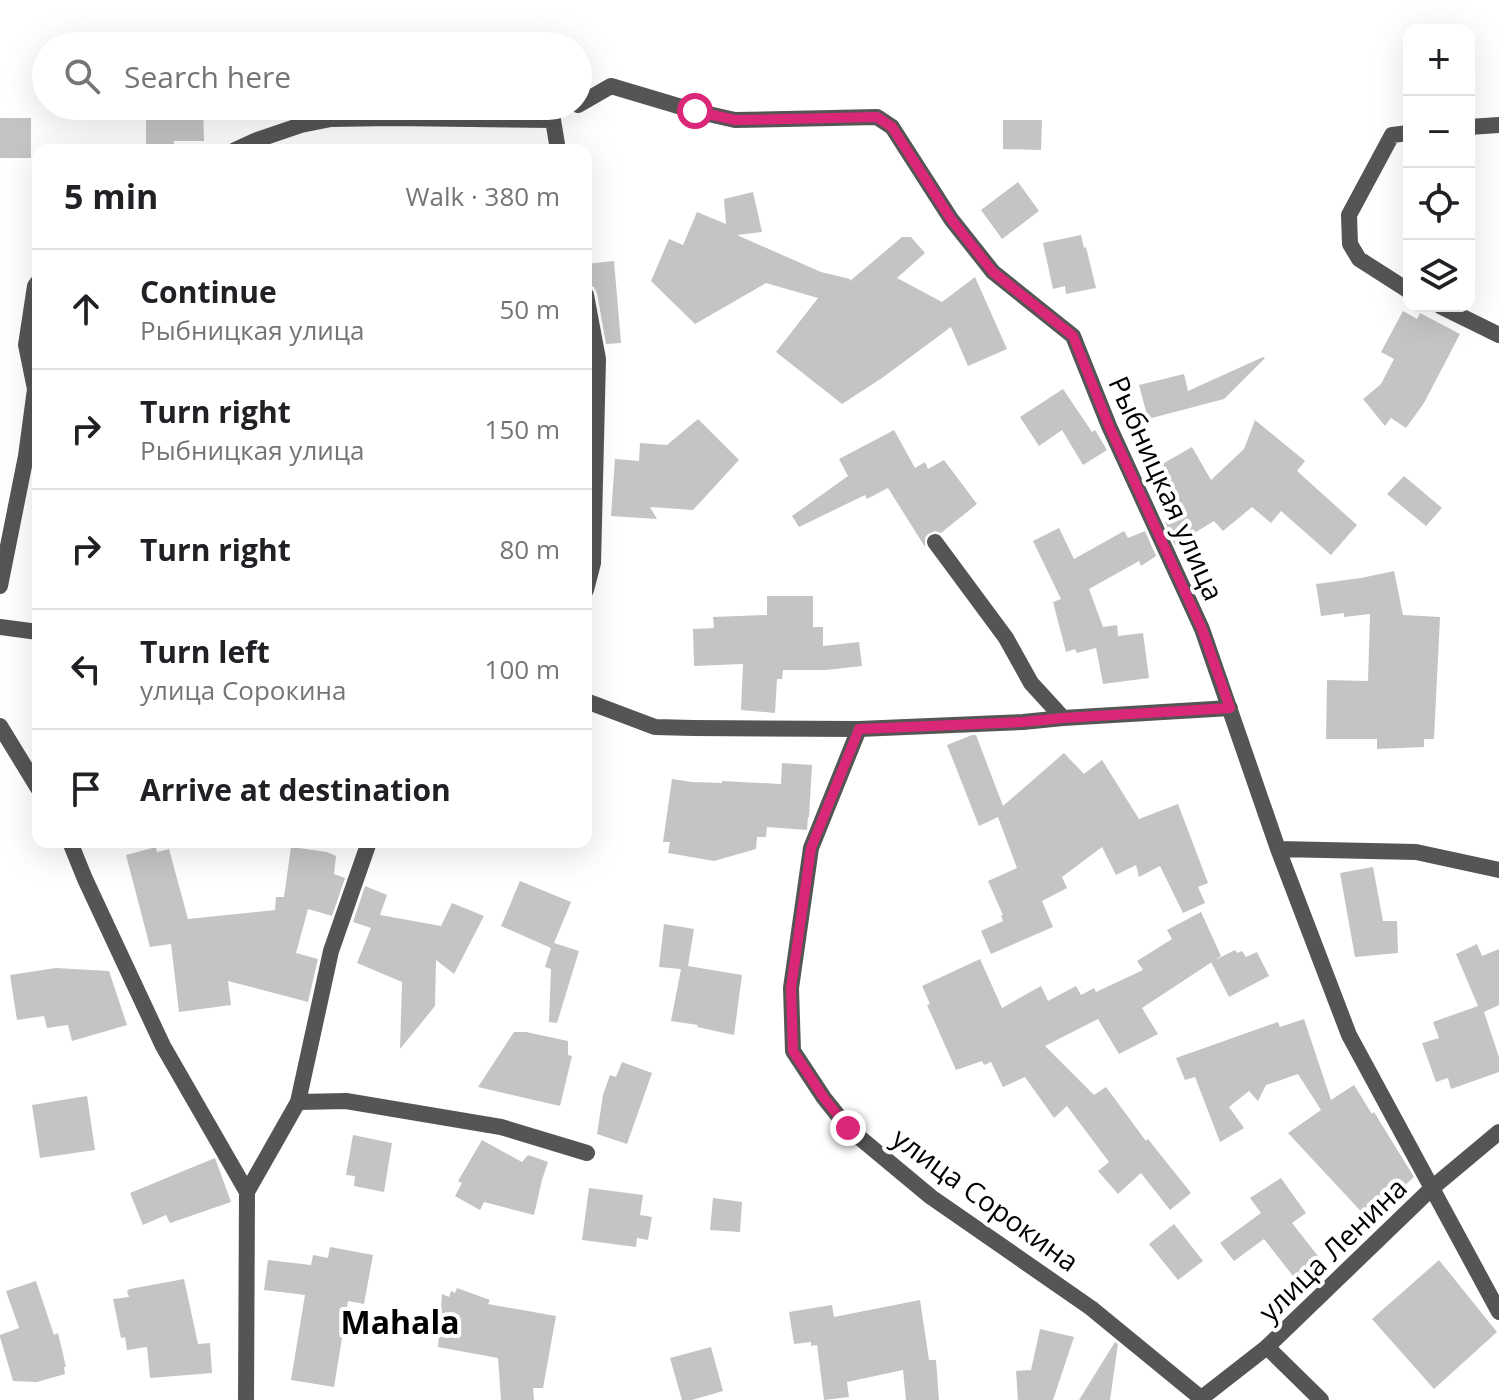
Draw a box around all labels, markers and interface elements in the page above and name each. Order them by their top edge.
map controls [1403,24,1475,312]
button: + [1403,24,1475,96]
search box [32,32,592,120]
icon: search [60,54,104,98]
text: Search here [124,56,291,97]
route start [677,93,713,129]
button: − [1403,96,1475,168]
button: locate [1403,168,1475,240]
text: 5 min [64,173,158,219]
text: Walk · 380 m [406,178,560,214]
button: layers [1403,240,1475,312]
text: Continue [140,271,277,312]
icon: ahead [64,287,108,331]
text: 50 m [499,291,560,327]
text: Рыбницкая улица [140,312,365,348]
street label: Рыбницкая улица [1100,370,1234,606]
text: Turn right [140,391,291,432]
icon: right [64,407,108,451]
text: 150 m [485,411,560,447]
text: Рыбницкая улица [140,432,365,468]
icon: right [64,527,108,571]
text: Turn right [140,529,291,570]
text: 80 m [499,531,560,567]
text: Turn left [140,631,270,672]
icon: left [64,647,108,691]
text: 100 m [485,651,560,687]
text: улица Сорокина [140,672,346,708]
icon: arrive [64,767,108,811]
text: Arrive at destination [140,769,451,810]
route end [830,1110,866,1146]
street label: улица Сорокина [885,1118,1087,1280]
street label: улица Ленина [1250,1168,1414,1330]
district label: Mahala [341,1300,459,1343]

